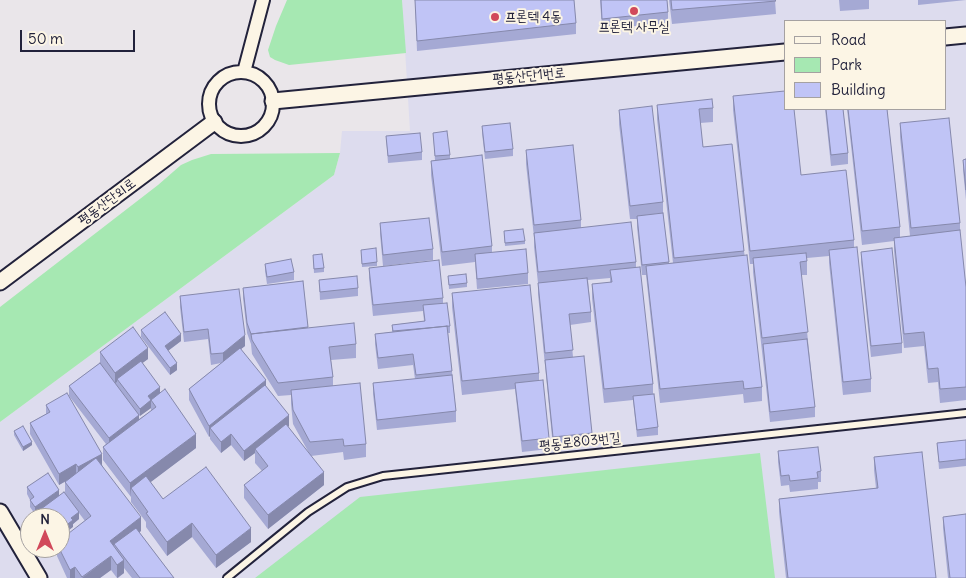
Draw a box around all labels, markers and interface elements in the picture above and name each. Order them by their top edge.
marker: 프론텍 사무실 [628,5,640,17]
place label: 프론텍 4동 [505,9,561,25]
marker: 프론텍 4동 [489,11,501,23]
place label: 프론텍 사무실 [599,19,669,35]
scale bar [22,20,138,52]
legend [784,20,946,110]
text: 50 m [28,29,63,48]
text: Road [831,30,866,49]
text: Park [831,55,862,74]
street label: 평동산단1번로 [492,64,566,88]
text: Building [831,80,886,99]
street label: 평동산단외로 [75,175,139,229]
street label: 평동로803번길 [539,429,621,455]
north arrow [20,508,70,558]
text: N [40,510,50,528]

